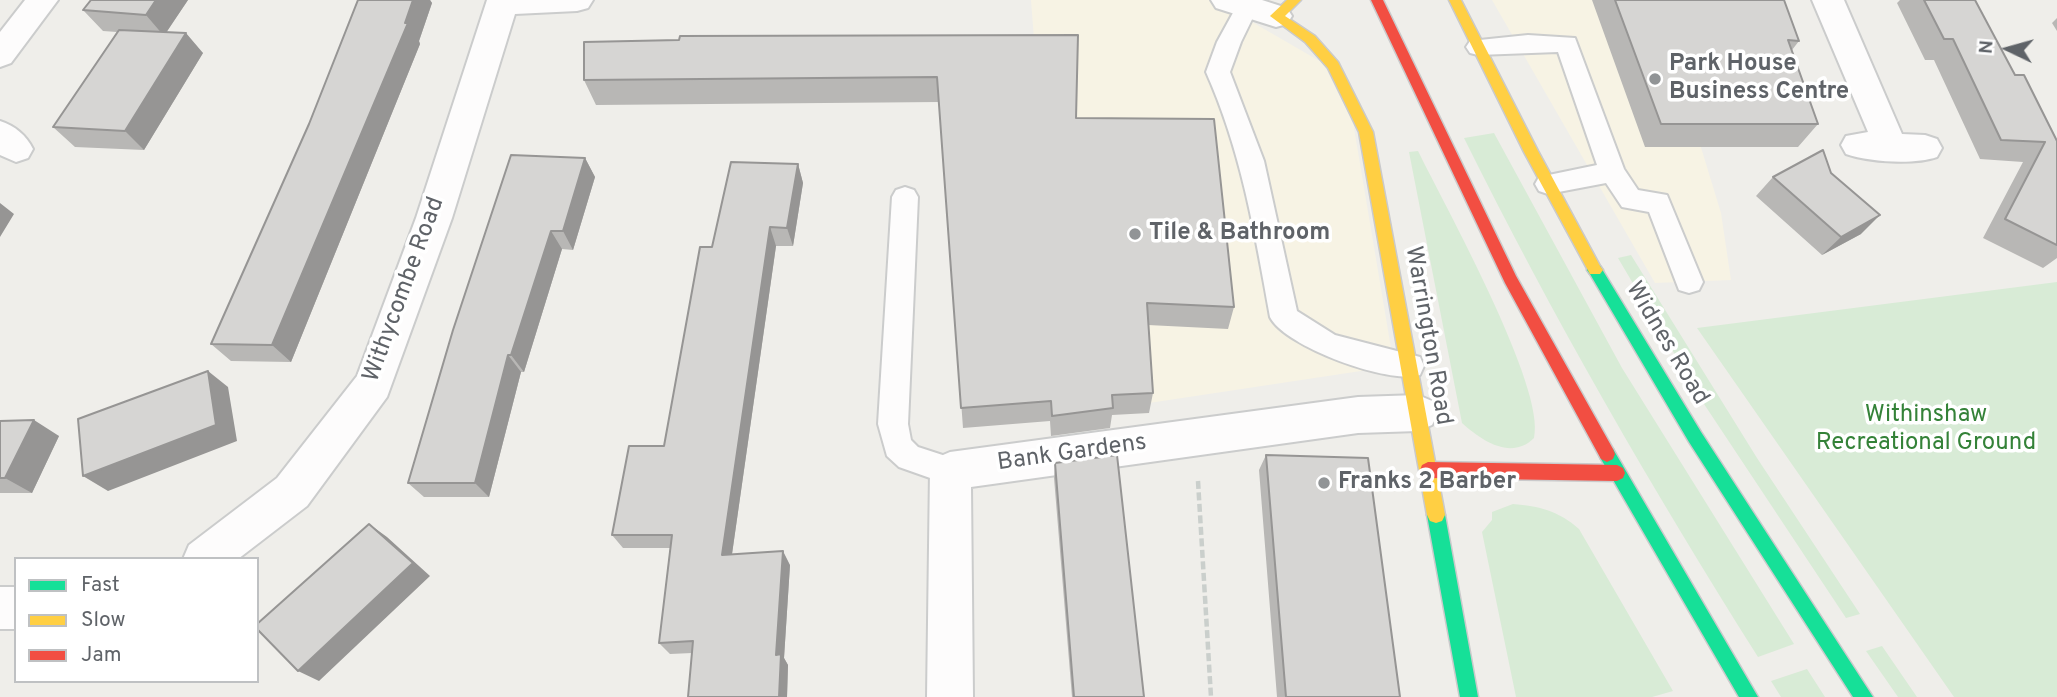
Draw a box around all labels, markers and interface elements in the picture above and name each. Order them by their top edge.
north arrow [1973,14,2043,84]
text: N [1975,39,2000,55]
place label: Park House Business Centre [1669,51,1849,107]
marker: Park House Business Centre [1647,71,1663,87]
street label: Withycombe Road [358,194,452,386]
place label: Tile & Bathroom [1149,220,1330,248]
marker: Tile & Bathroom [1127,226,1143,242]
street label: Warrington Road [1397,244,1457,428]
street label: Widnes Road [1618,277,1714,411]
park label: Withinshaw Recreational Ground [1816,402,2036,458]
street label: Bank Gardens [996,429,1148,479]
place label: Franks 2 Barber [1338,469,1516,497]
marker: Franks 2 Barber [1316,475,1332,491]
legend [14,557,259,683]
text: Fast [81,572,120,599]
text: Slow [81,607,126,634]
text: Jam [81,642,122,669]

